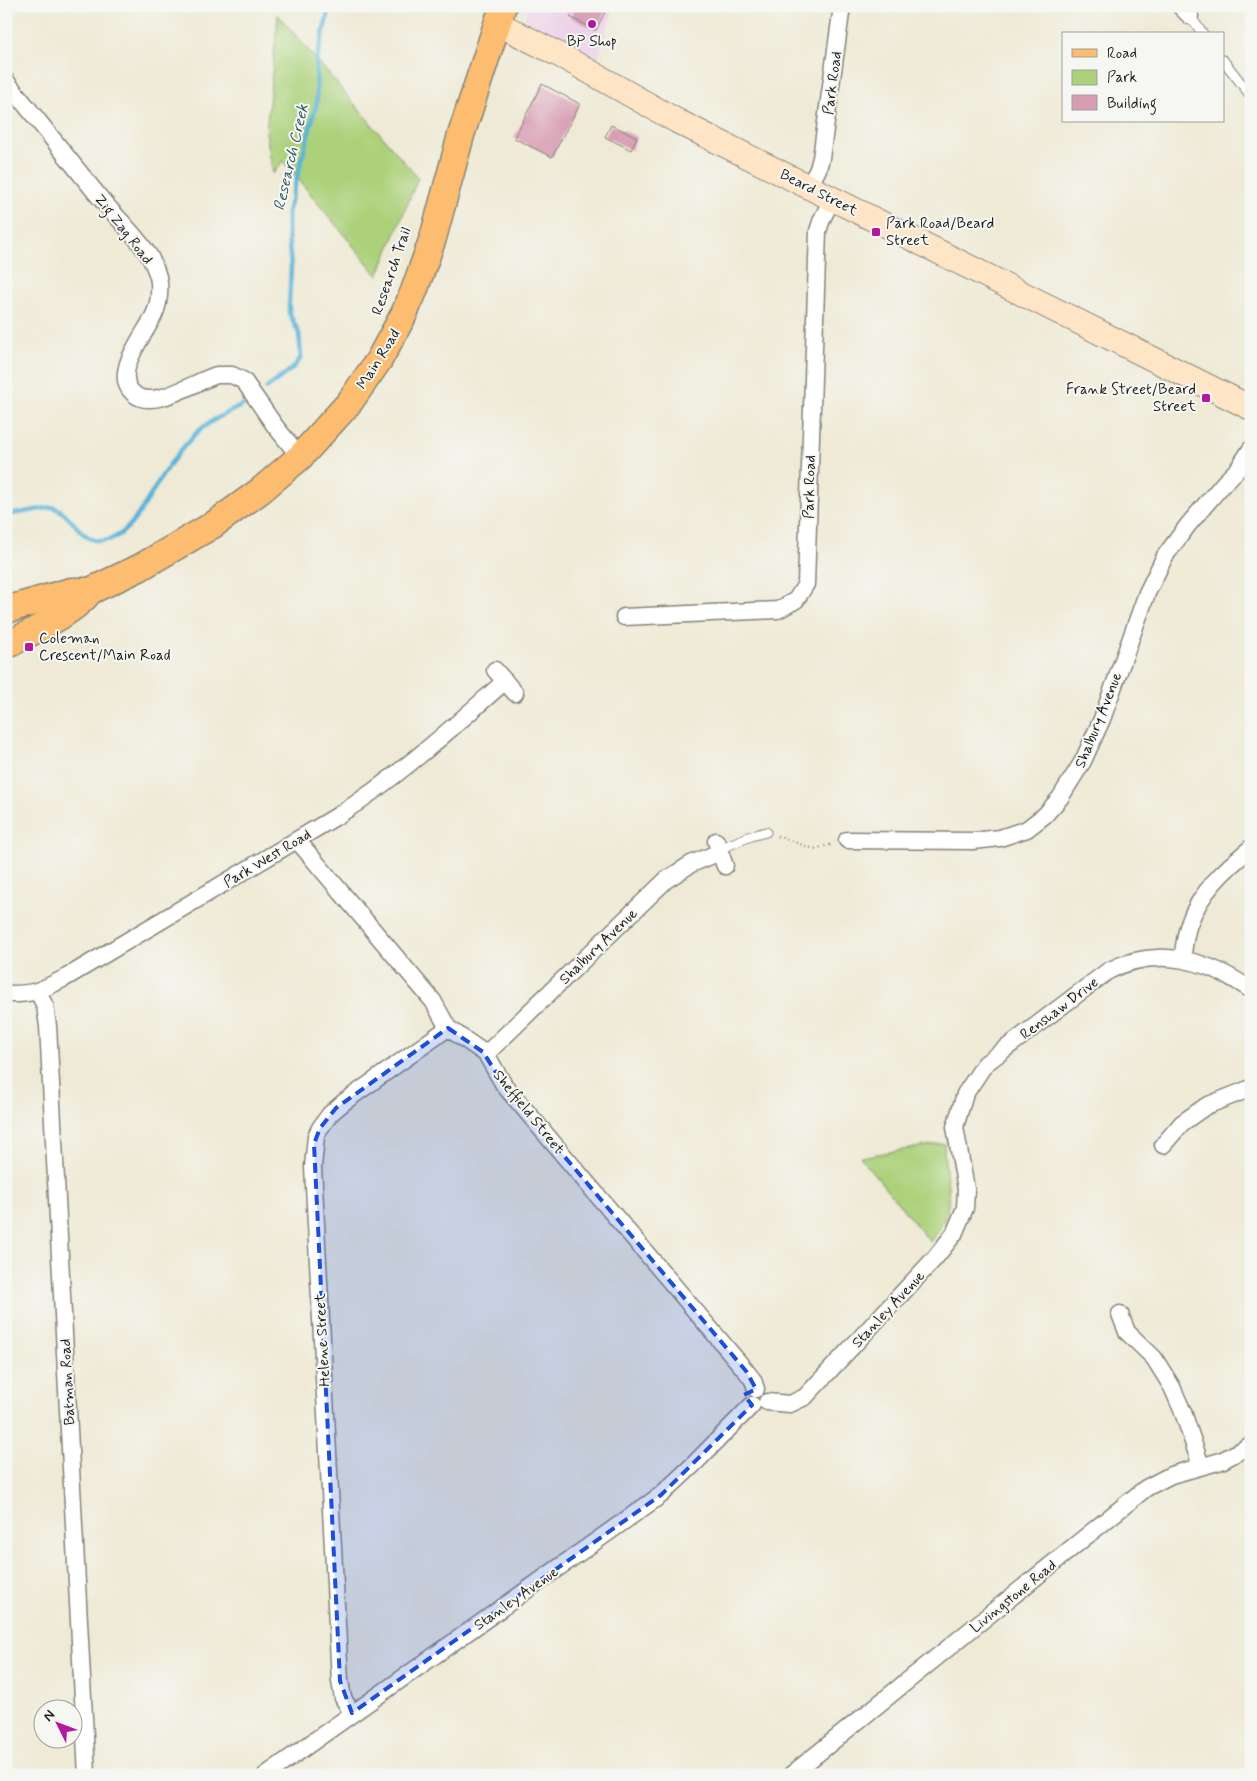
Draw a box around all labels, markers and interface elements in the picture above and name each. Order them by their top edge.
marker: BP Shop [586,18,598,30]
place label: BP Shop [567,32,617,52]
legend [1062,32,1224,122]
text: Road [1107,44,1137,64]
street label: Park Road [819,50,847,116]
text: Park [1107,68,1137,88]
text: Building [1107,94,1157,115]
water label: Research Creek [269,102,314,213]
street label: Beard Street [776,165,861,221]
street label: Zig Zag Road [89,190,157,270]
place label: Park Road/Beard Street [886,214,994,251]
street label: Research Trail [368,225,416,318]
marker: Park Road/Beard Street [870,226,882,238]
street label: Main Road [352,325,405,393]
place label: Frank Street/Beard Street [1066,380,1196,417]
marker: Frank Street/Beard Street [1200,392,1212,404]
street label: Park Road [799,455,821,519]
place label: Coleman Crescent/Main Road [39,629,171,666]
marker: Coleman Crescent/Main Road [23,641,35,653]
street label: Shalbury Avenue [1071,670,1127,771]
street label: Park West Road [220,825,315,893]
street label: Shalbury Avenue [555,904,642,989]
street label: Renshaw Drive [1016,973,1103,1045]
street label: Sheffield Street [488,1066,568,1159]
street label: Stanley Avenue [848,1267,930,1353]
street label: Helene Street [311,1293,335,1387]
street label: Batman Road [56,1338,80,1426]
street label: Livingstone Road [966,1556,1061,1638]
street label: Stanley Avenue [470,1562,563,1635]
north arrow [32,1698,82,1748]
text: N [39,1706,59,1725]

